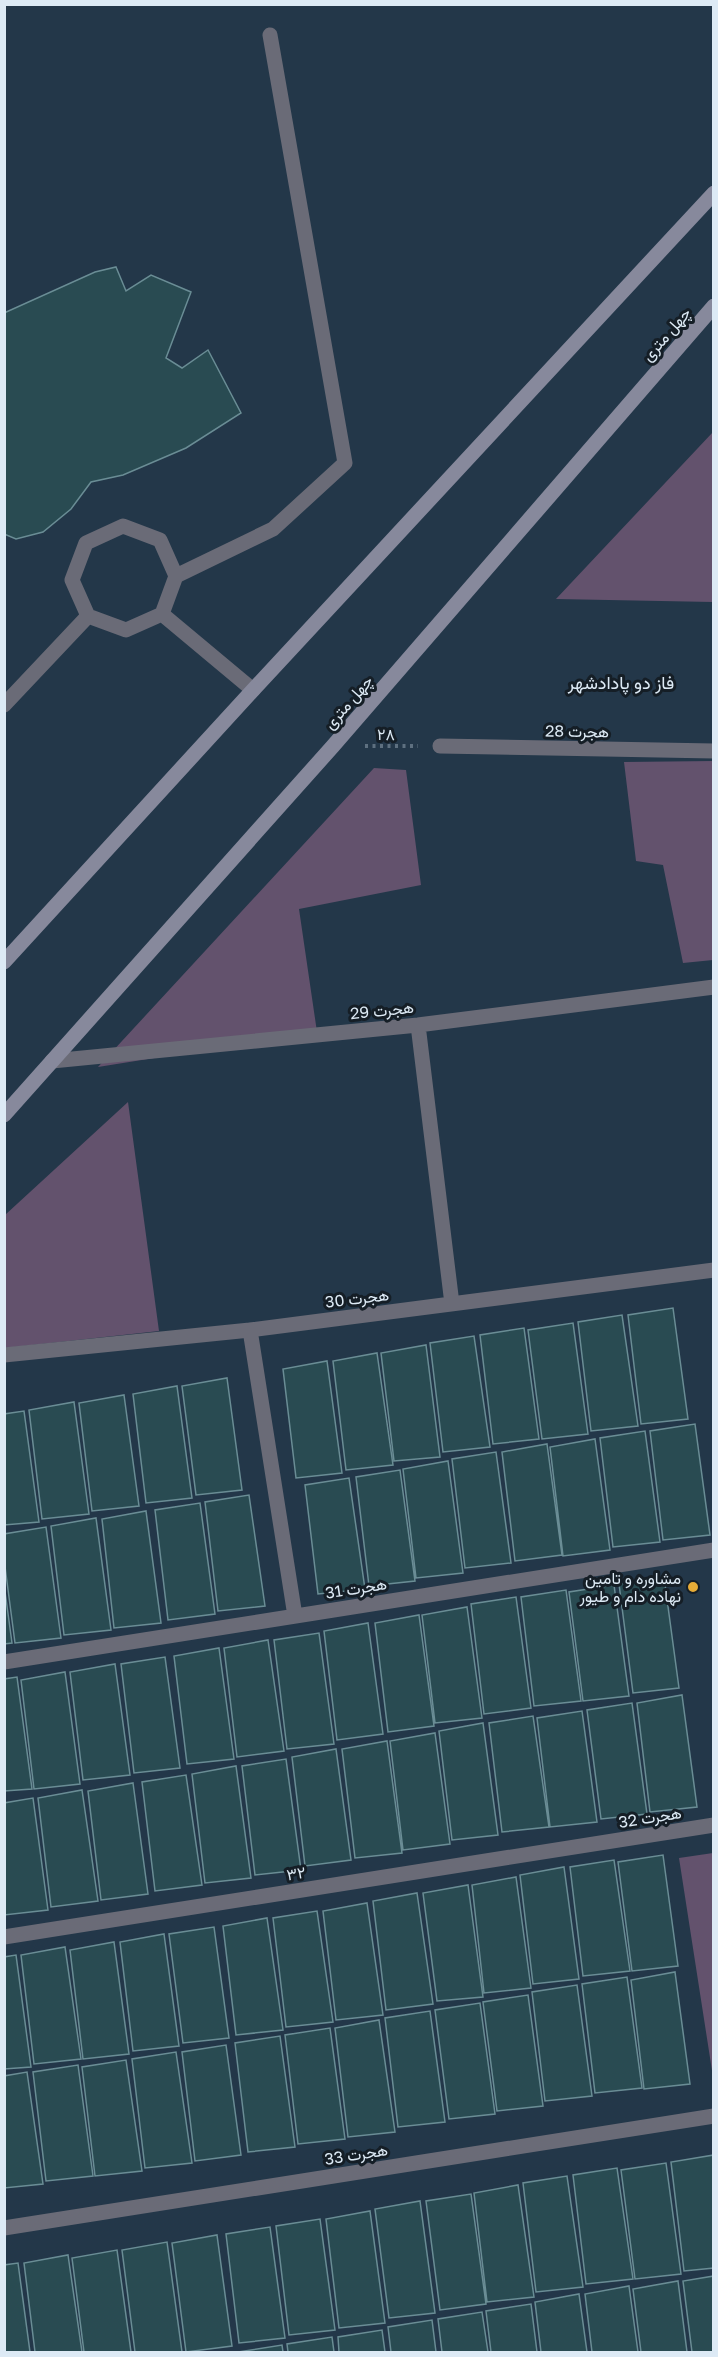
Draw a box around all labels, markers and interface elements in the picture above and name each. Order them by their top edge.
street label: چهل متری [637,303,697,366]
street label: چهل متری [319,671,379,734]
district label: فاز دو پادادشهر [567,671,674,695]
street label: هجرت 28 [545,720,609,743]
street label: ۲۸ [377,724,395,744]
street label: هجرت 29 [349,997,415,1024]
street label: هجرت 30 [324,1284,390,1313]
place label: مشاوره و تامین نهاده دام و طیور [578,1568,681,1607]
street label: هجرت 31 [324,1573,388,1604]
marker: مشاوره و تامین نهاده دام و طیور [686,1580,700,1594]
street label: هجرت 32 [617,1802,683,1833]
street label: ۳۲ [285,1862,307,1884]
street label: هجرت 33 [323,2139,389,2170]

